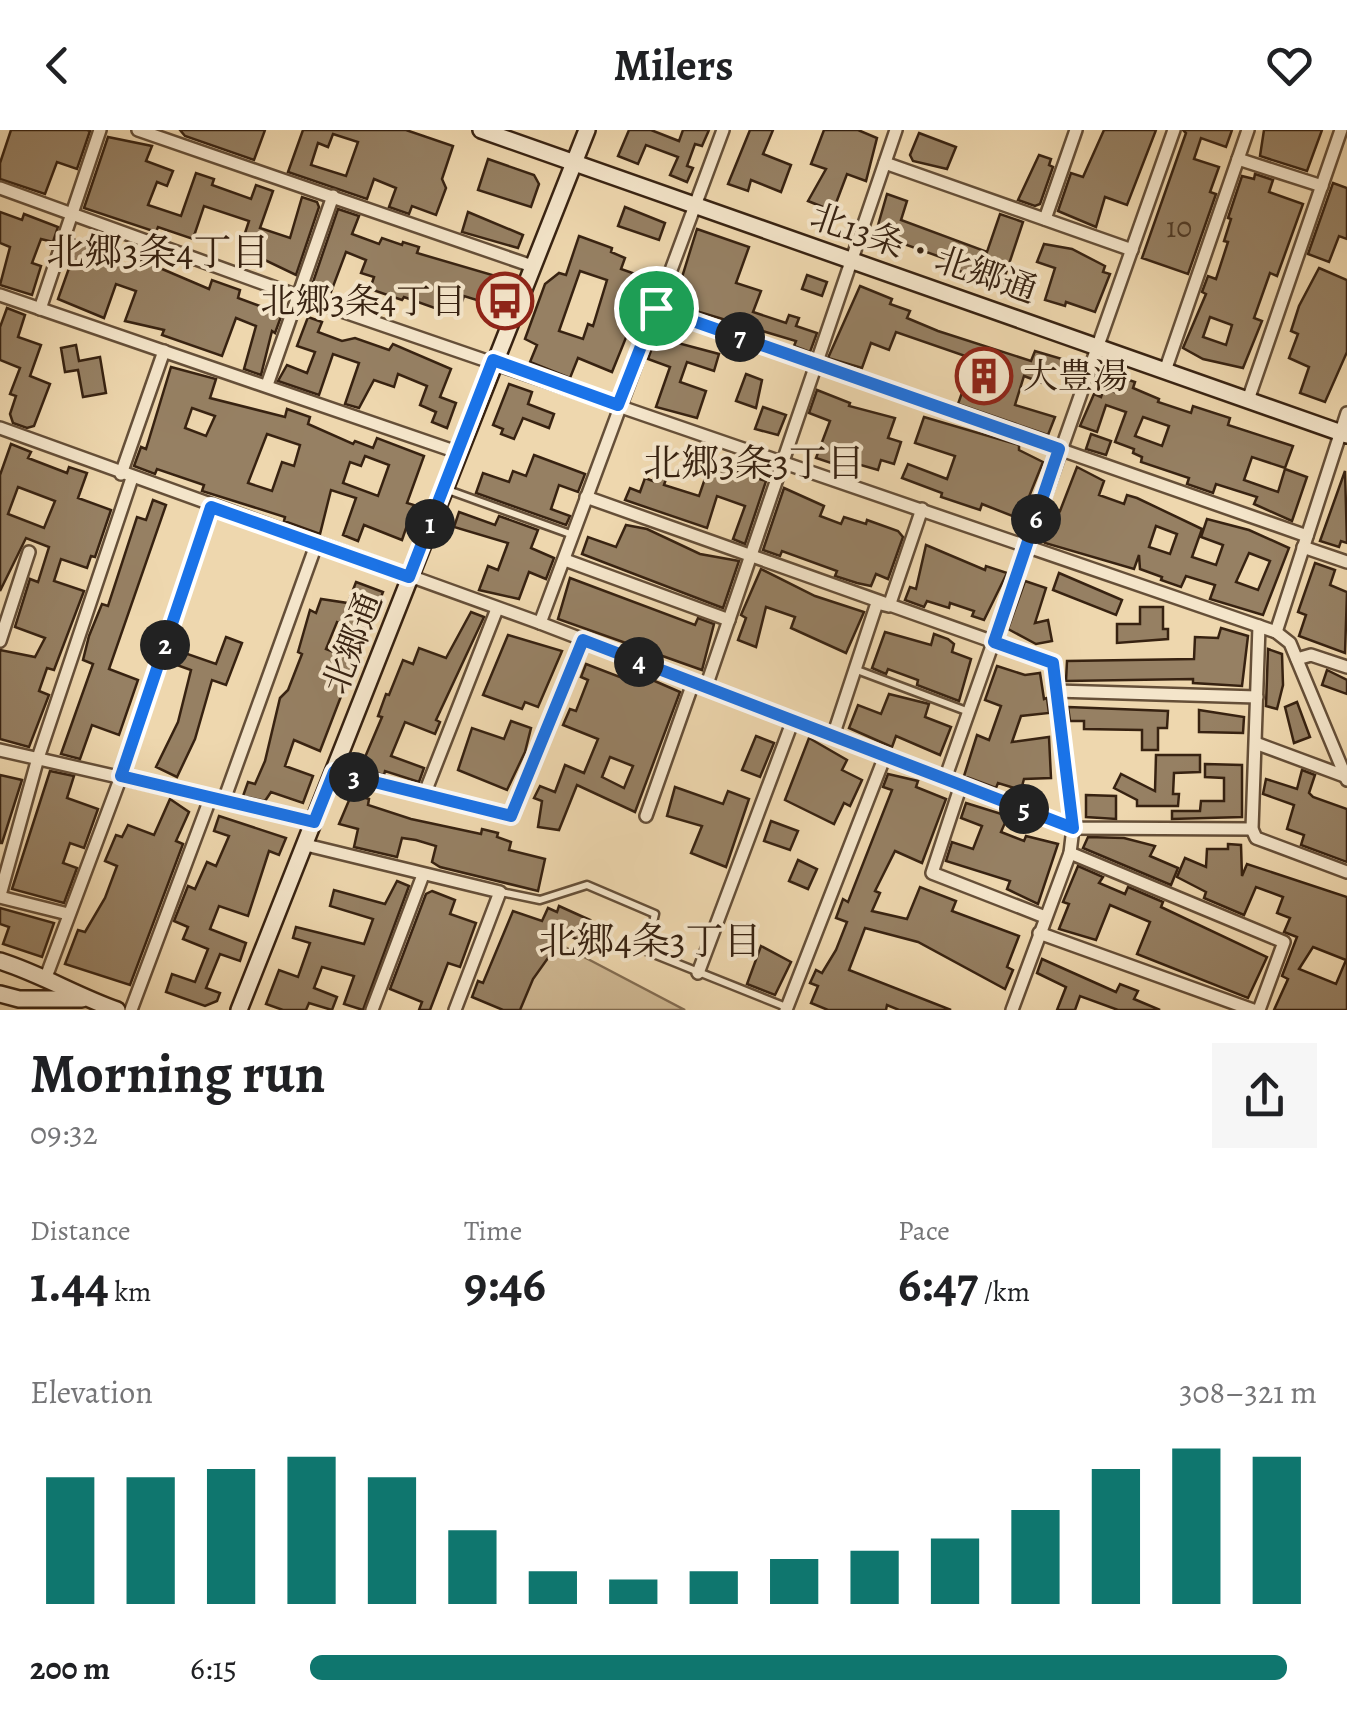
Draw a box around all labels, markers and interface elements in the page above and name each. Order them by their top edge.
text: Milers [613,34,734,96]
icon: back [30,38,85,93]
icon: heart [1262,38,1317,93]
street label: 北13条・北郷通 [804,192,1044,314]
house number: 10 [1166,207,1192,247]
district label: 北郷3条4丁目 [46,226,270,278]
pin [614,266,699,351]
bus stop icon: 北郷3条4丁目 [475,271,535,331]
place label: 北郷3条4丁目 [261,277,466,325]
icon: arrive [629,281,684,336]
pin: 7 [715,312,765,362]
text: 7 [734,318,746,356]
building icon: 大豊湯 [954,346,1014,406]
place label: 大豊湯 [1023,352,1128,400]
district label: 北郷3条3丁目 [643,437,865,489]
pin: 6 [1011,494,1061,544]
pin: 1 [405,499,455,549]
text: 6 [1029,500,1043,538]
text: 1 [425,505,435,543]
street label: 北郷通 [311,585,393,701]
pin: 2 [140,620,190,670]
text: 2 [158,626,172,664]
pin: 4 [614,637,664,687]
text: 4 [632,643,646,681]
pin: 3 [329,752,379,802]
text: 3 [348,758,360,796]
pin: 5 [999,784,1049,834]
text: 5 [1018,790,1030,828]
district label: 北郷4条3丁目 [538,915,762,967]
text: Morning run [30,1036,325,1111]
button: share [1212,1043,1317,1148]
text: 09:32 [30,1111,98,1155]
text: Distance [30,1212,130,1250]
text: Time [464,1212,522,1250]
text: Pace [898,1212,950,1250]
text: 1.44 [30,1250,109,1318]
text: 9:46 [464,1250,546,1318]
text: 6:47 [898,1250,978,1318]
text: km [109,1273,151,1311]
text: /km [978,1273,1030,1311]
text: Elevation [30,1370,153,1414]
text: 308–321 m [1179,1370,1317,1414]
text: 200 m [30,1646,110,1690]
text: 6:15 [190,1646,237,1690]

